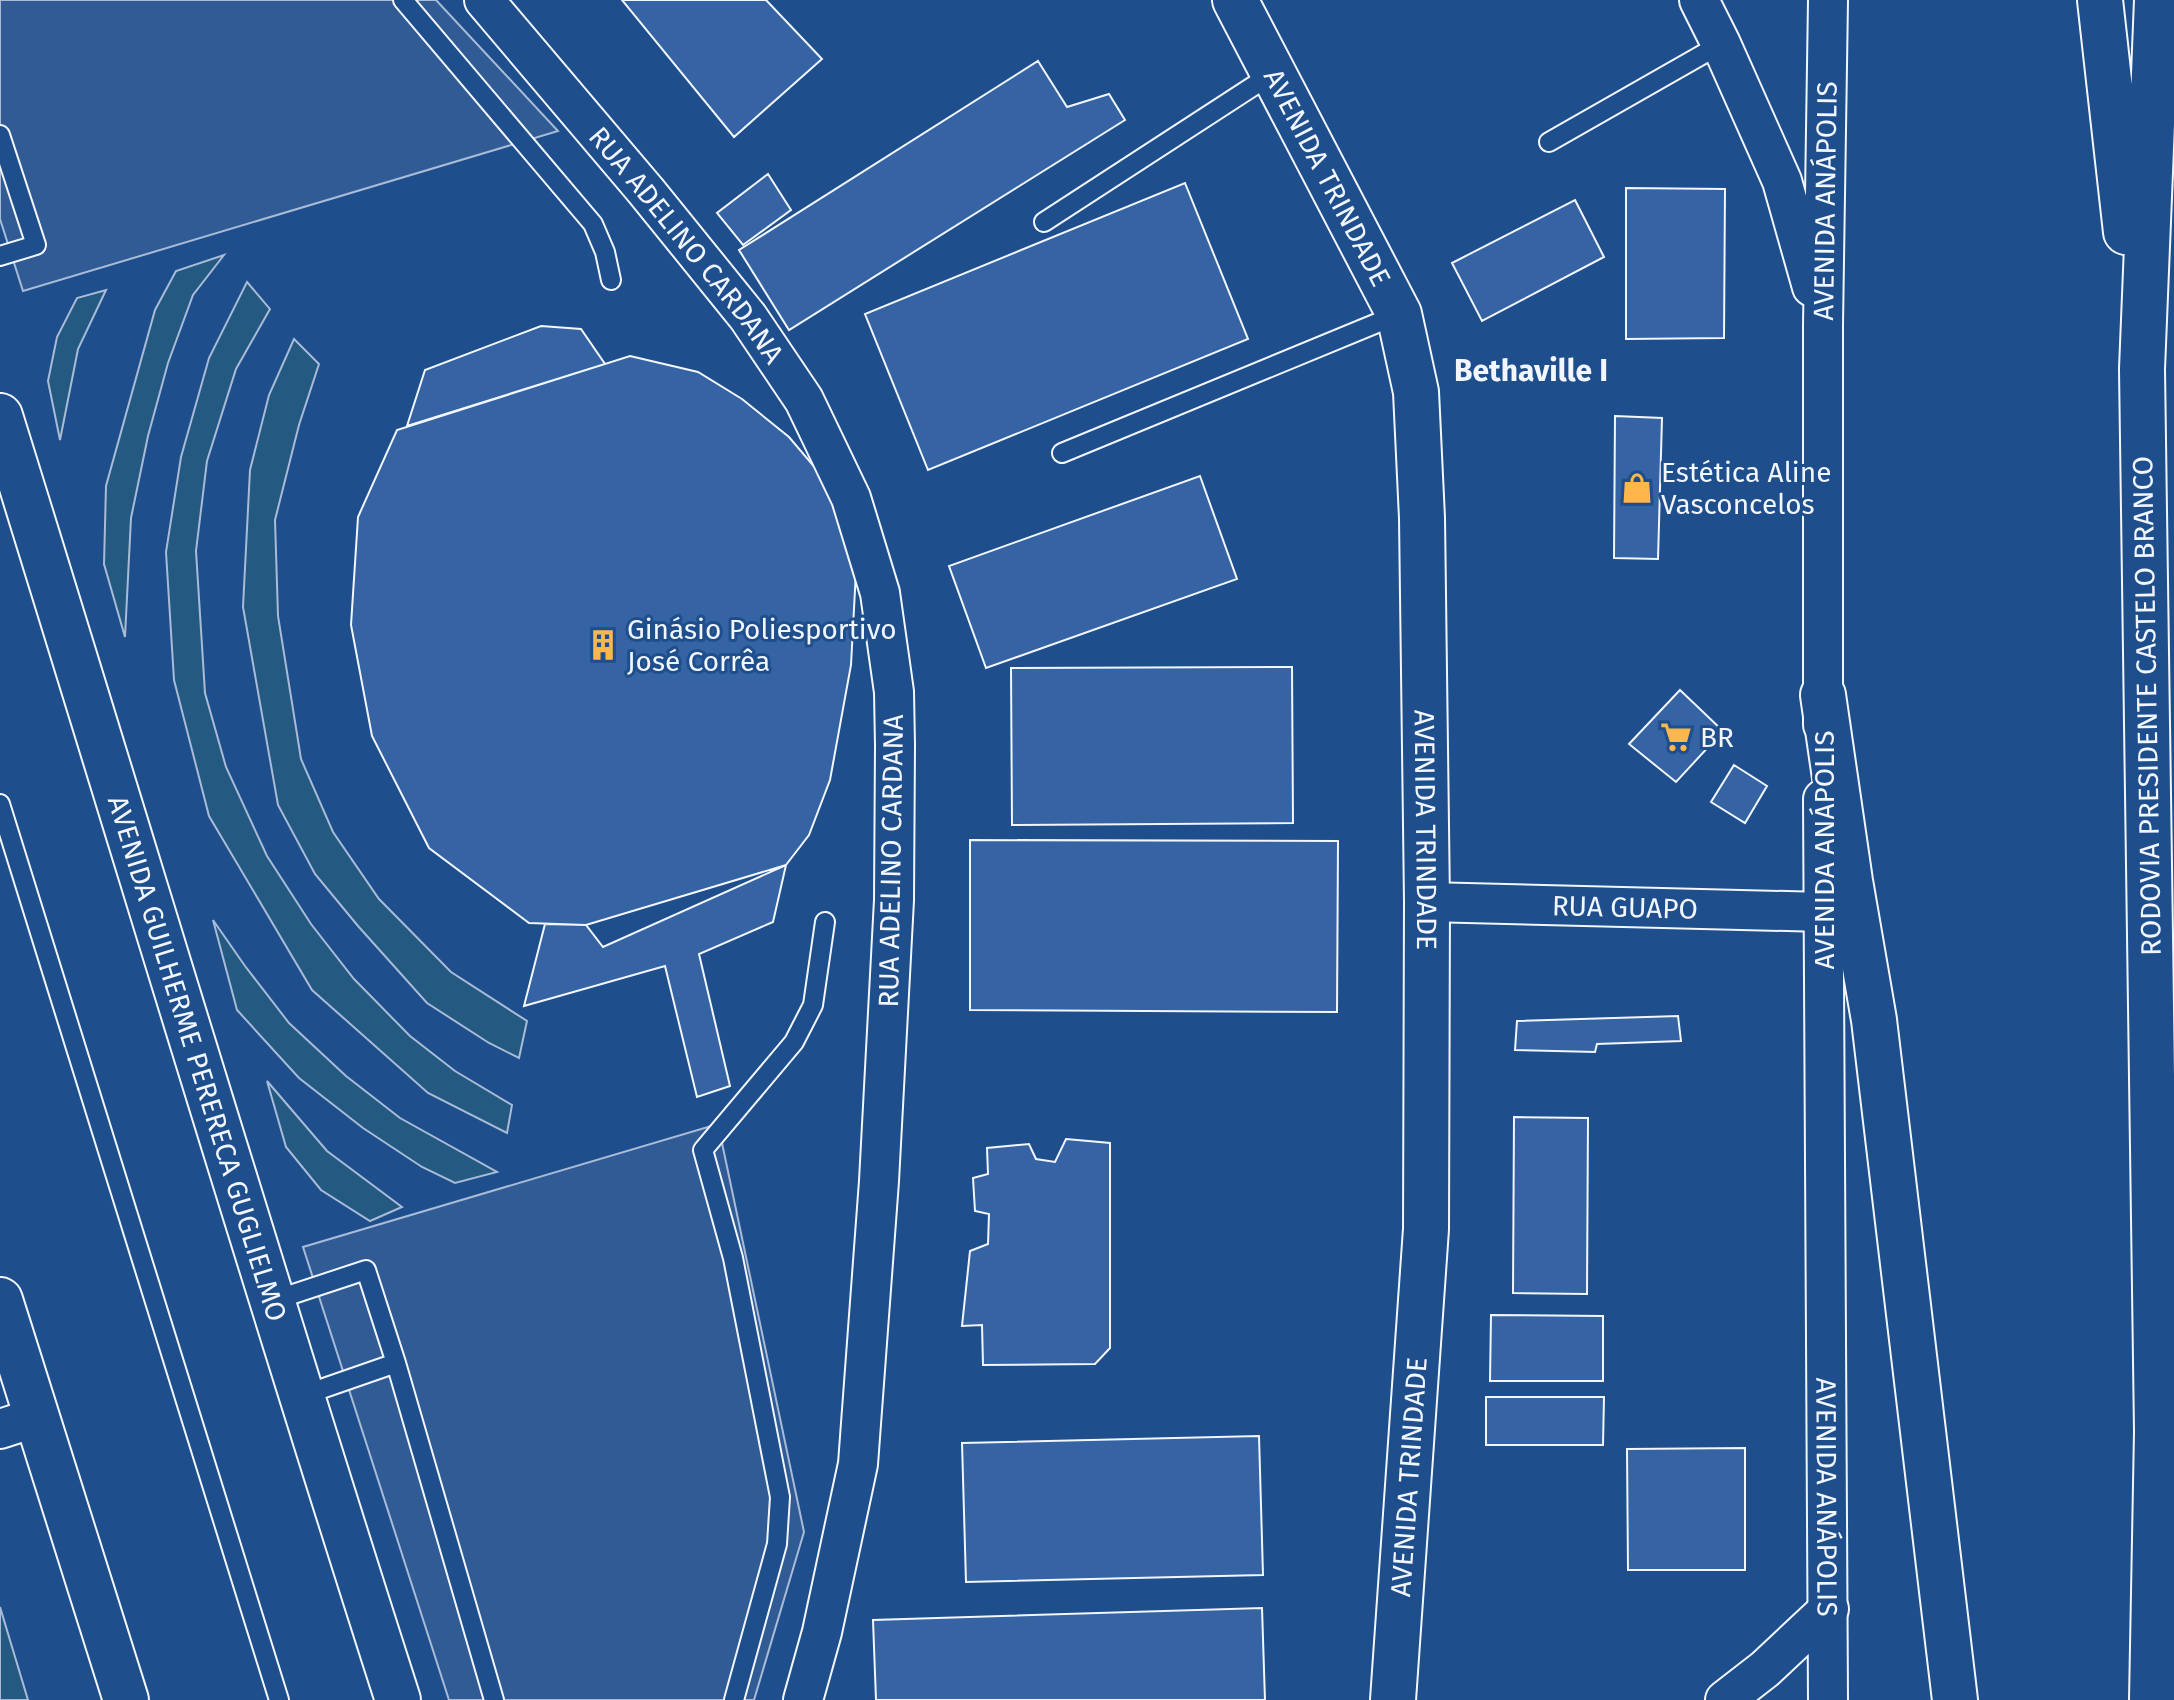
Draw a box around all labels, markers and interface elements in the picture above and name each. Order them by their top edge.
street label: AVENIDA TRINDADE [1257,63,1398,292]
street label: AVENIDA ANÁPOLIS [1807,81,1843,321]
street label: RUA ADELINO CARDANA [582,120,791,369]
district label: Bethaville I [1454,353,1608,389]
place label: Estética Aline Vasconcelos [1661,456,1831,521]
street label: RODOVIA PRESIDENTE CASTELO BRANCO [2126,456,2168,956]
shop icon: Estética Aline Vasconcelos [1620,471,1654,505]
place label: Ginásio Poliesportivo José Corrêa [627,613,897,678]
building icon: Ginásio Poliesportivo José Corrêa [586,628,620,662]
street label: AVENIDA TRINDADE [1408,709,1444,950]
street label: RUA ADELINO CARDANA [872,714,910,1008]
supermarket icon: BR [1659,720,1693,754]
place label: BR [1700,721,1734,754]
street label: AVENIDA ANÁPOLIS [1808,730,1841,970]
street label: AVENIDA GUILHERME PERERECA GUGLIELMO [101,791,294,1325]
street label: RUA GUAPO [1551,889,1698,925]
street label: AVENIDA TRINDADE [1384,1356,1434,1598]
street label: AVENIDA ANÁPOLIS [1810,1377,1844,1617]

